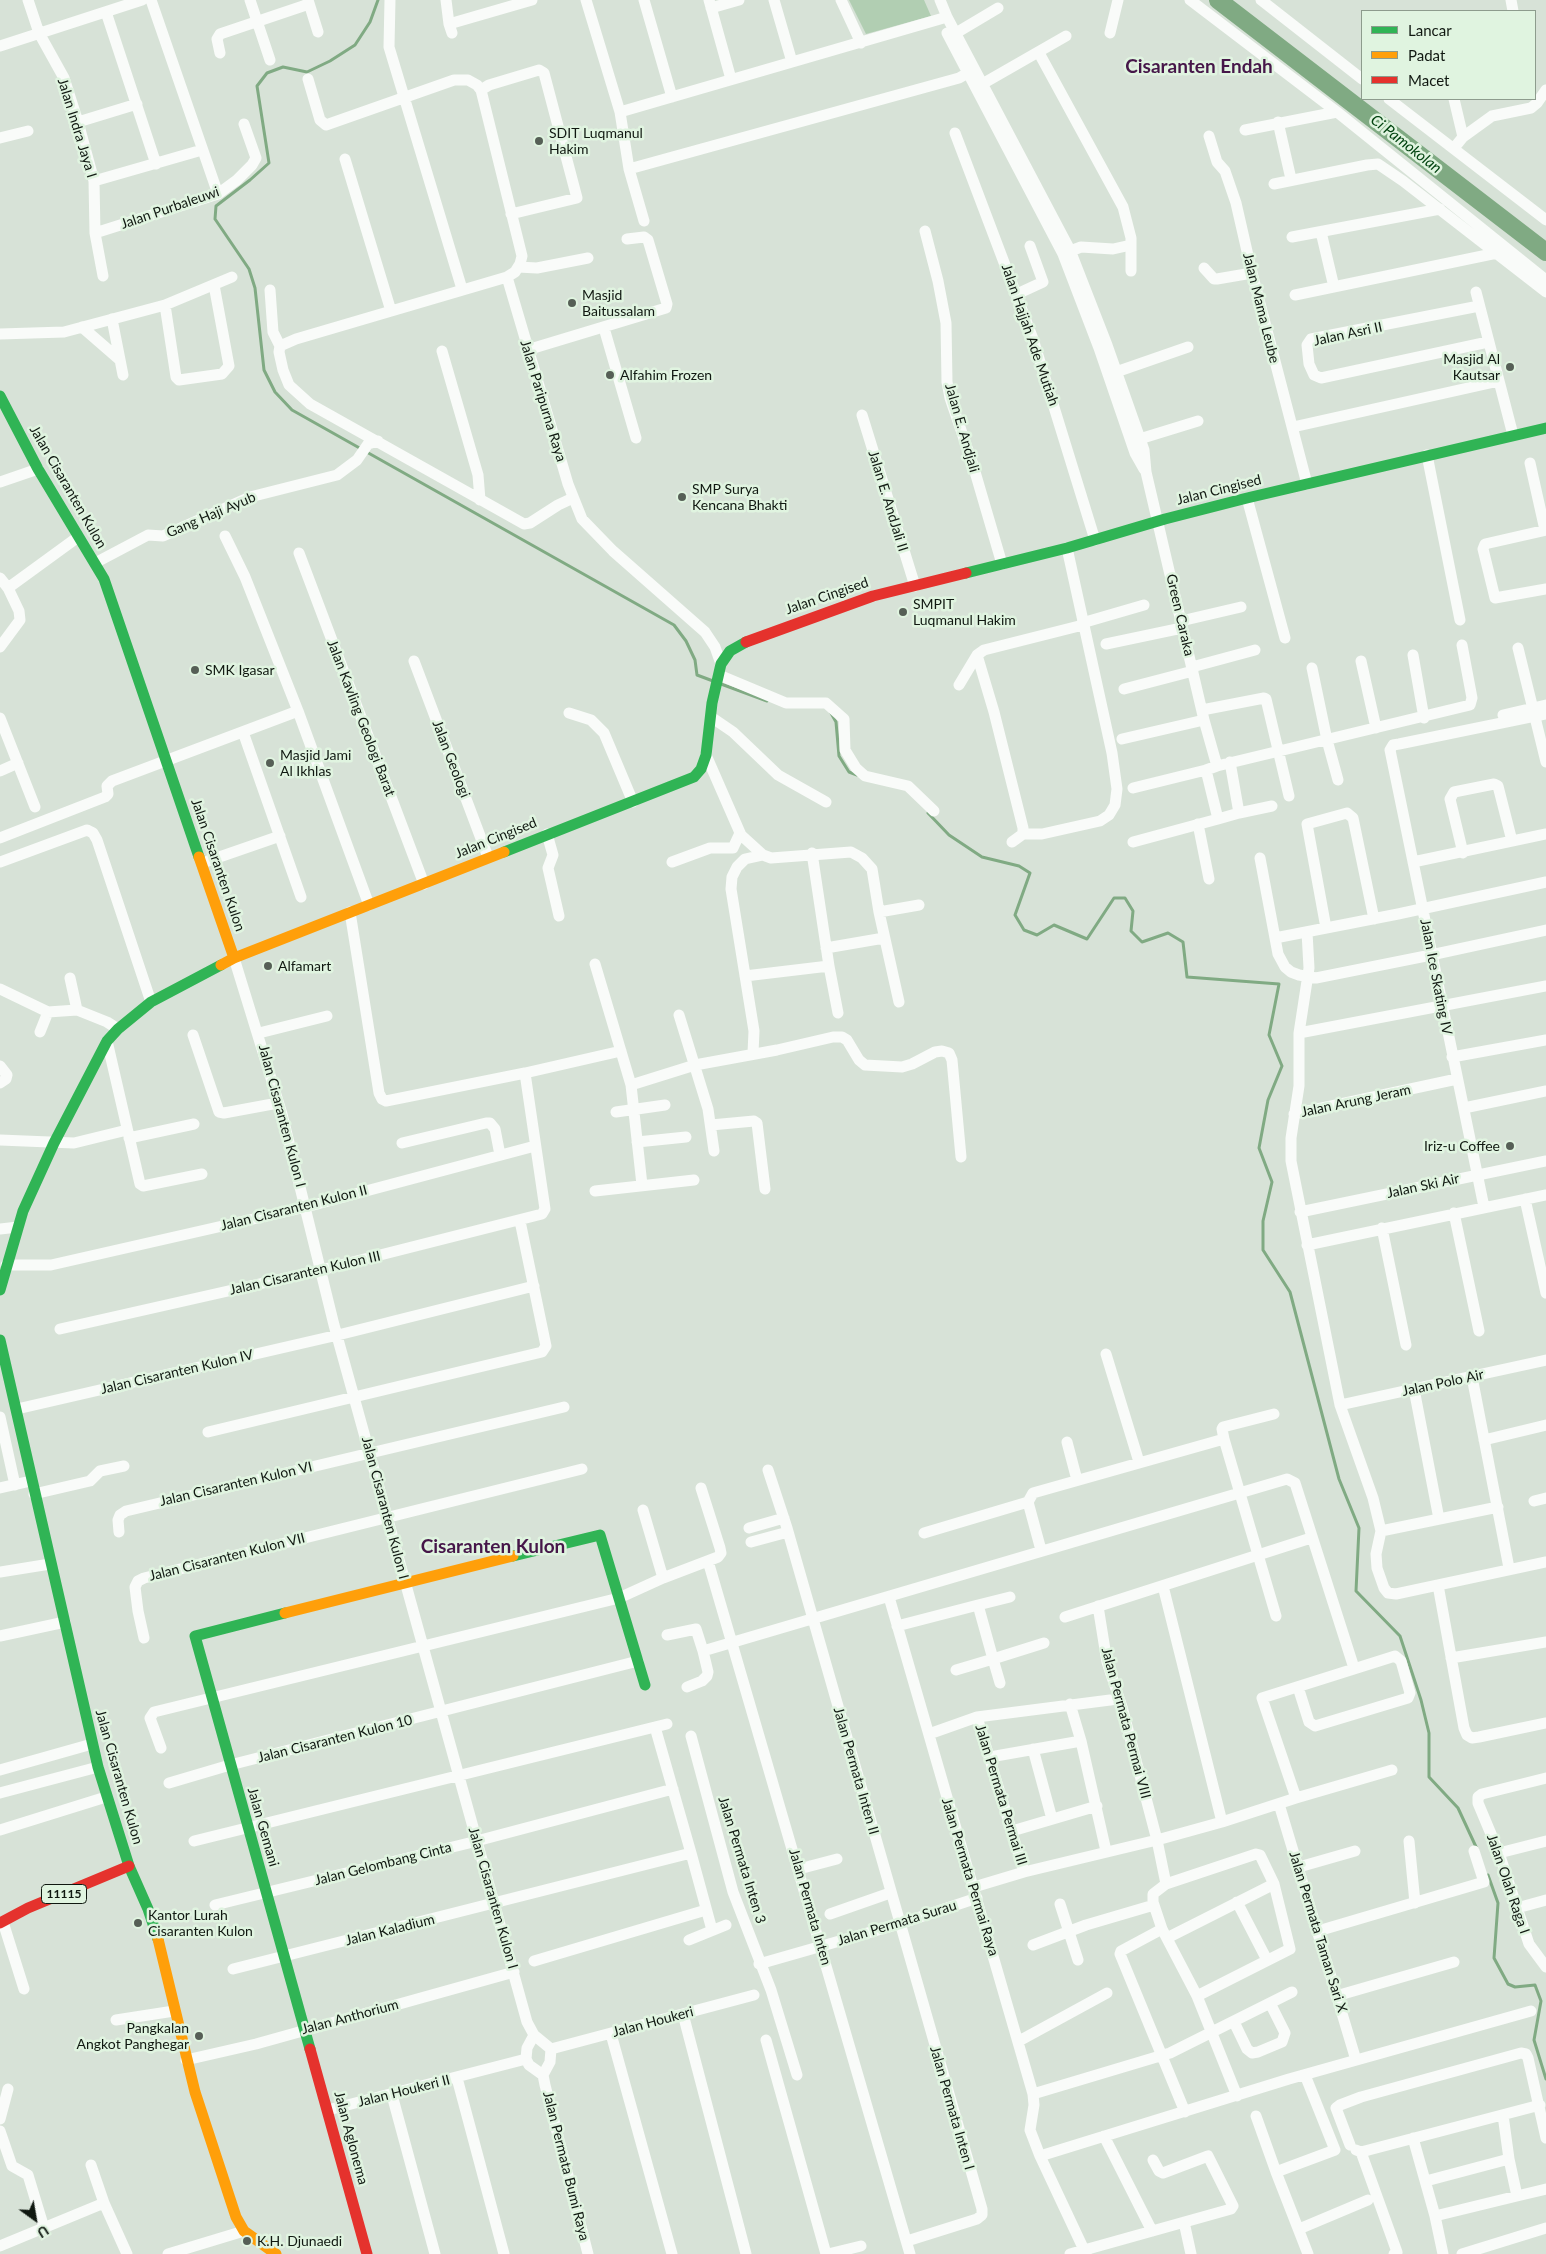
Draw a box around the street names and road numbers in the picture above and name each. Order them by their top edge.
street label: Jalan Indra Jaya I [54,76,100,180]
street label: Jalan Purbaleuwi [118,183,222,233]
street label: Jalan Mama Leube [1239,251,1283,365]
street label: Jalan Hajjah Ade Mutiah [998,262,1062,408]
street label: Jalan Asri II [1312,319,1384,349]
street label: Jalan Paripurna Raya [516,338,570,464]
street label: Jalan E. Andjali [941,382,983,474]
street label: Jalan Cisaranten Kulon [26,423,110,551]
street label: Jalan E. AndJali II [865,448,911,554]
street label: Jalan Cingised [1175,471,1263,509]
street label: Gang Haji Ayub [164,489,258,541]
street label: Green Caraka [1162,572,1198,658]
street label: Jalan Cingised [783,574,871,618]
street label: Jalan Kavling Geologi Barat [323,637,399,799]
street label: Jalan Geologi [429,718,473,800]
street label: Jalan Cisaranten Kulon [187,796,249,934]
street label: Jalan Cingised [453,814,539,862]
street label: Jalan Ice Skating IV [1417,918,1455,1036]
street label: Jalan Cisaranten Kulon I [255,1043,309,1189]
street label: Jalan Arung Jeram [1300,1081,1412,1121]
street label: Jalan Ski Air [1385,1170,1461,1202]
street label: Jalan Cisaranten Kulon II [219,1182,369,1234]
street label: Jalan Cisaranten Kulon III [228,1247,382,1299]
street label: Jalan Cisaranten Kulon IV [99,1346,255,1398]
street label: Jalan Polo Air [1401,1366,1485,1400]
street label: Jalan Cisaranten Kulon I [358,1435,412,1581]
street label: Jalan Cisaranten Kulon VI [158,1458,314,1510]
street label: Jalan Cisaranten Kulon VII [147,1529,307,1585]
street label: Jalan Permata Permai VIII [1098,1646,1154,1800]
street label: Jalan Permata Inten II [830,1705,882,1837]
street label: Jalan Cisaranten Kulon [92,1708,146,1846]
street label: Jalan Cisaranten Kulon 10 [256,1712,414,1766]
street label: Jalan Permata Permai III [972,1723,1030,1867]
street label: Jalan Gemani [244,1786,282,1868]
street label: Jalan Permata Inten 3 [715,1794,769,1926]
street label: Jalan Permata Permai Raya [938,1796,1002,1958]
street label: Jalan Cisaranten Kulon I [465,1825,521,1971]
street label: Jalan Olah Raga I [1483,1832,1533,1936]
street label: Jalan Gelombang Cinta [313,1839,453,1889]
street label: Jalan Permata Inten [785,1847,835,1967]
street label: Jalan Permata Taman Sari X [1285,1849,1351,2015]
road number: 11115 [42,1885,86,1904]
street label: Jalan Permata Surau [835,1897,959,1949]
street label: Jalan Kaladium [344,1911,436,1949]
street label: Jalan Anthorium [300,1996,400,2038]
street label: Jalan Houkeri [611,2003,695,2041]
street label: Jalan Permata Inten I [926,2044,978,2172]
street label: Jalan Houkeri II [356,2071,452,2111]
street label: Jalan Aglonema [330,2089,372,2187]
street label: Jalan Permata Bumi Raya [539,2090,593,2242]

